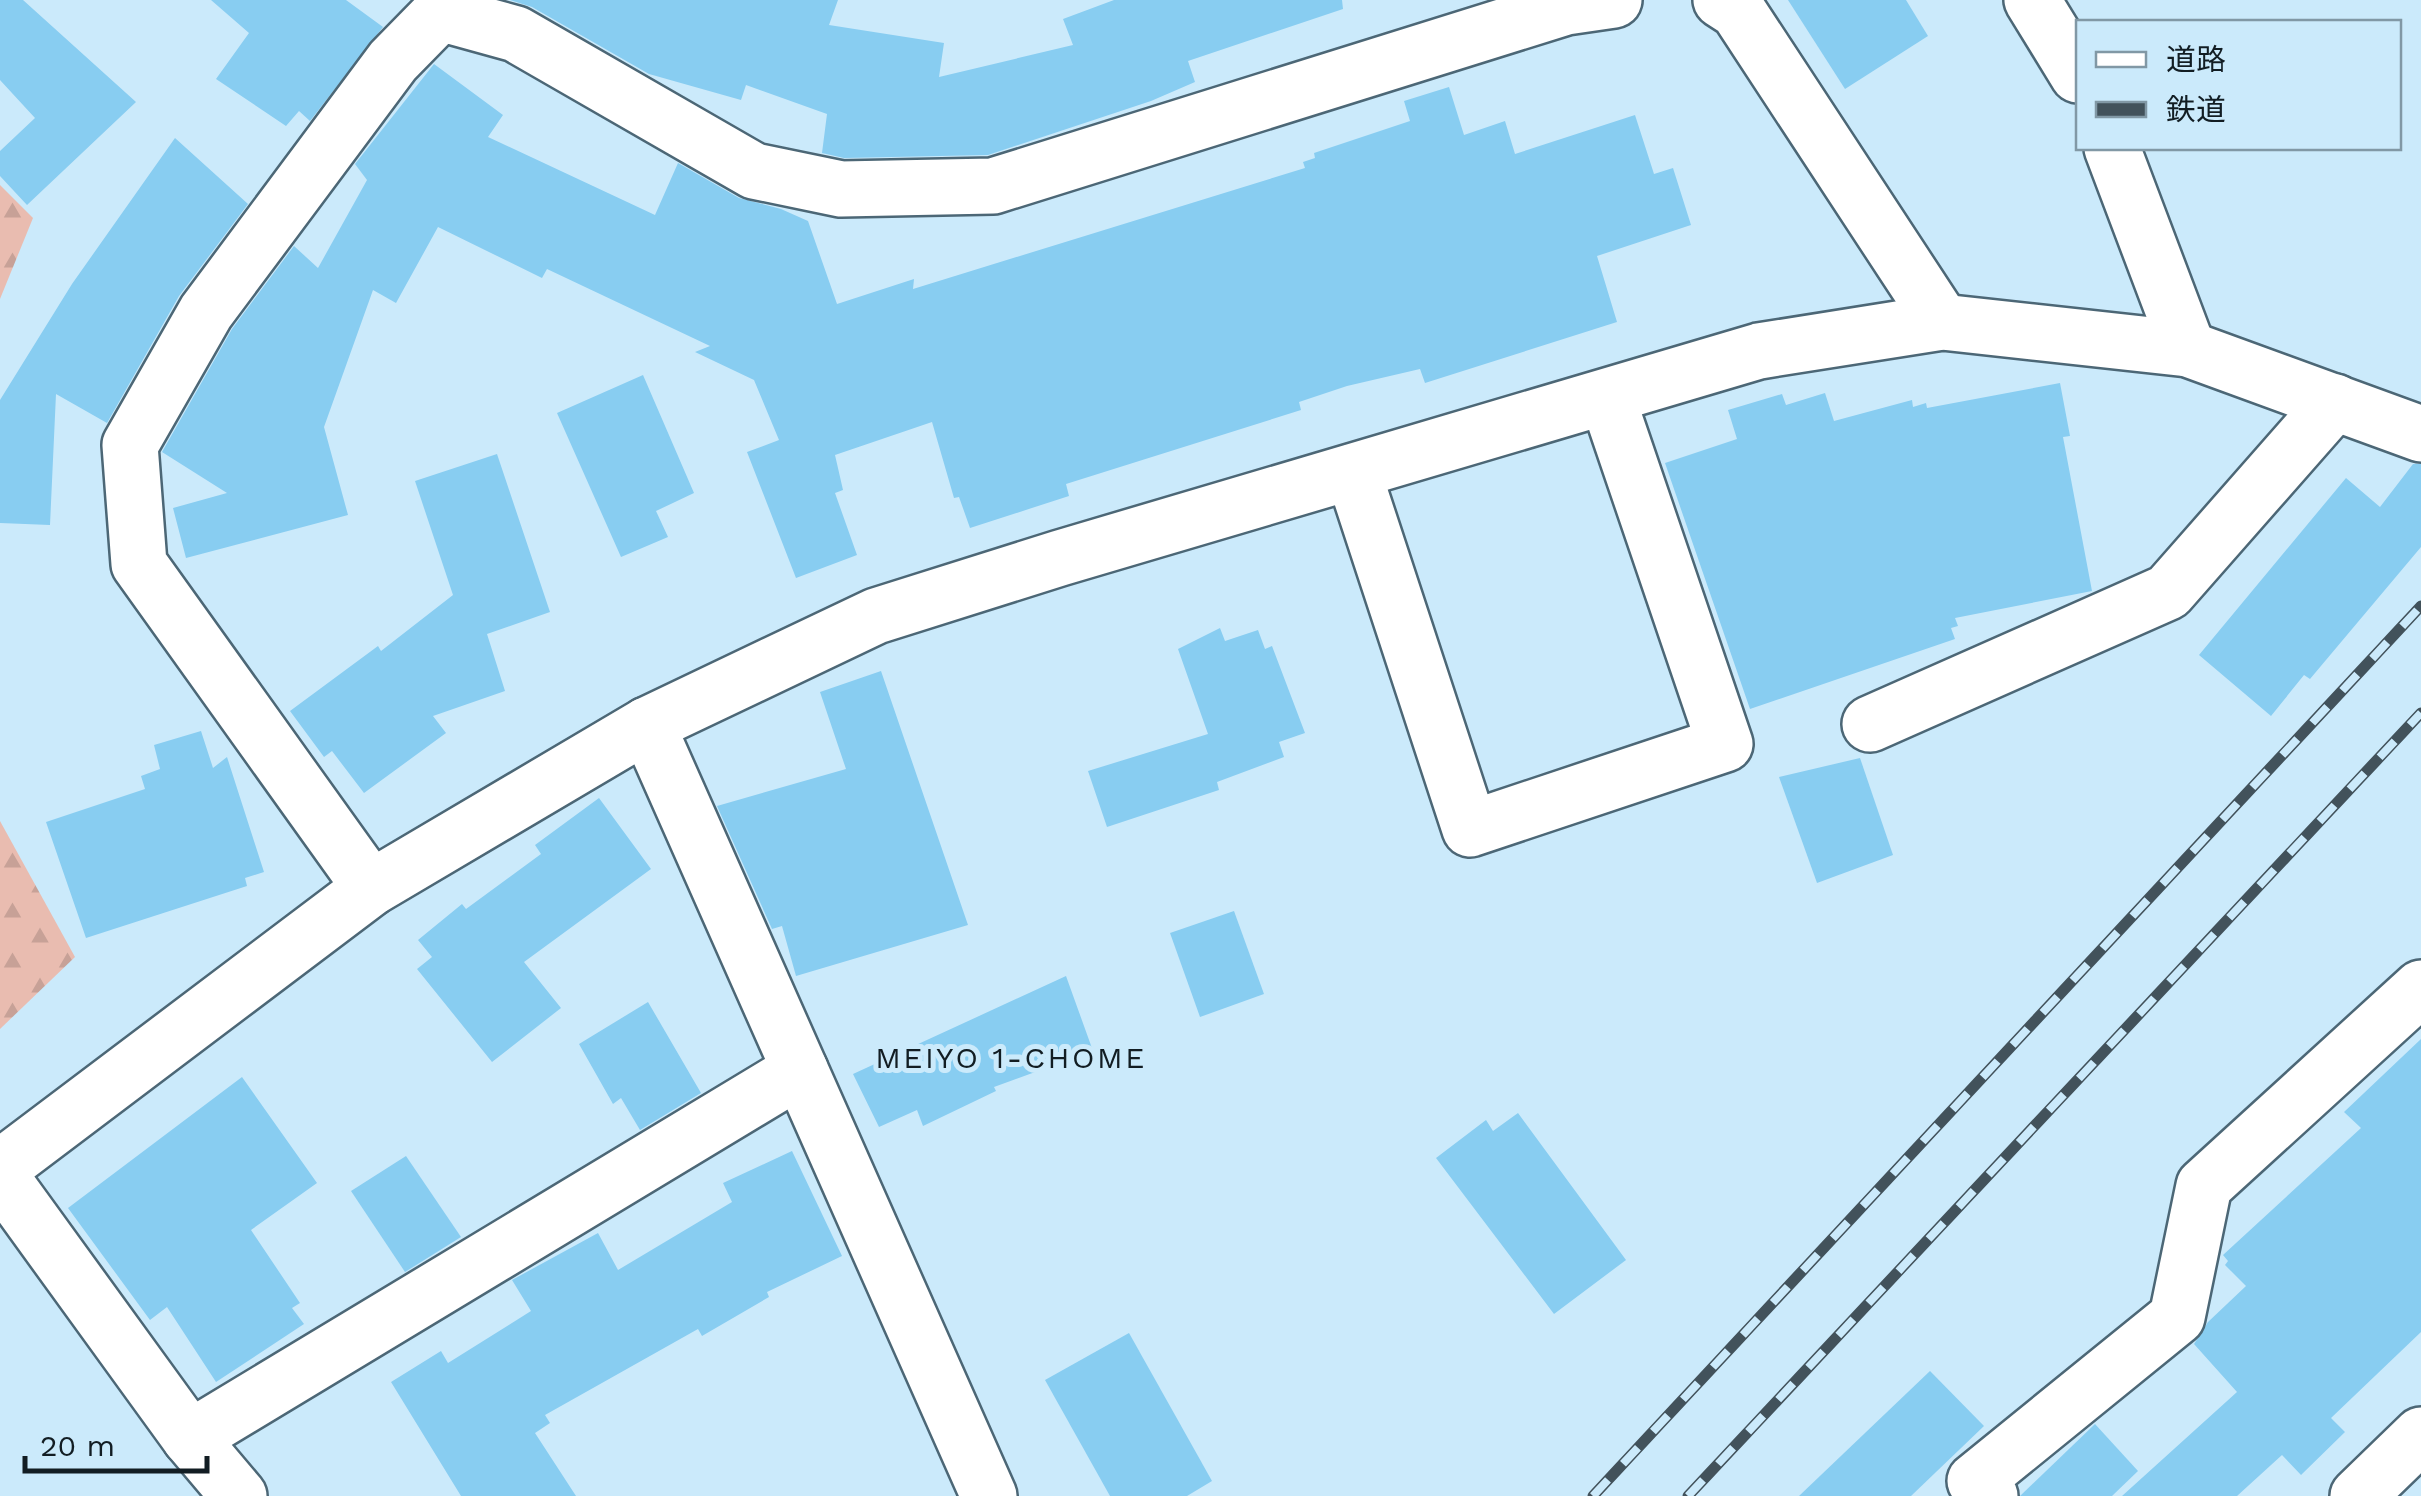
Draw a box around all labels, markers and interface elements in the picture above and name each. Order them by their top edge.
legend [2076,20,2401,150]
text: 道路 [2166,42,2226,77]
text: 鉄道 [2166,92,2226,127]
district label: MEIYO 1-CHOME [875,1040,1147,1075]
scale bar [25,1411,208,1473]
text: 20 m [40,1428,115,1463]

